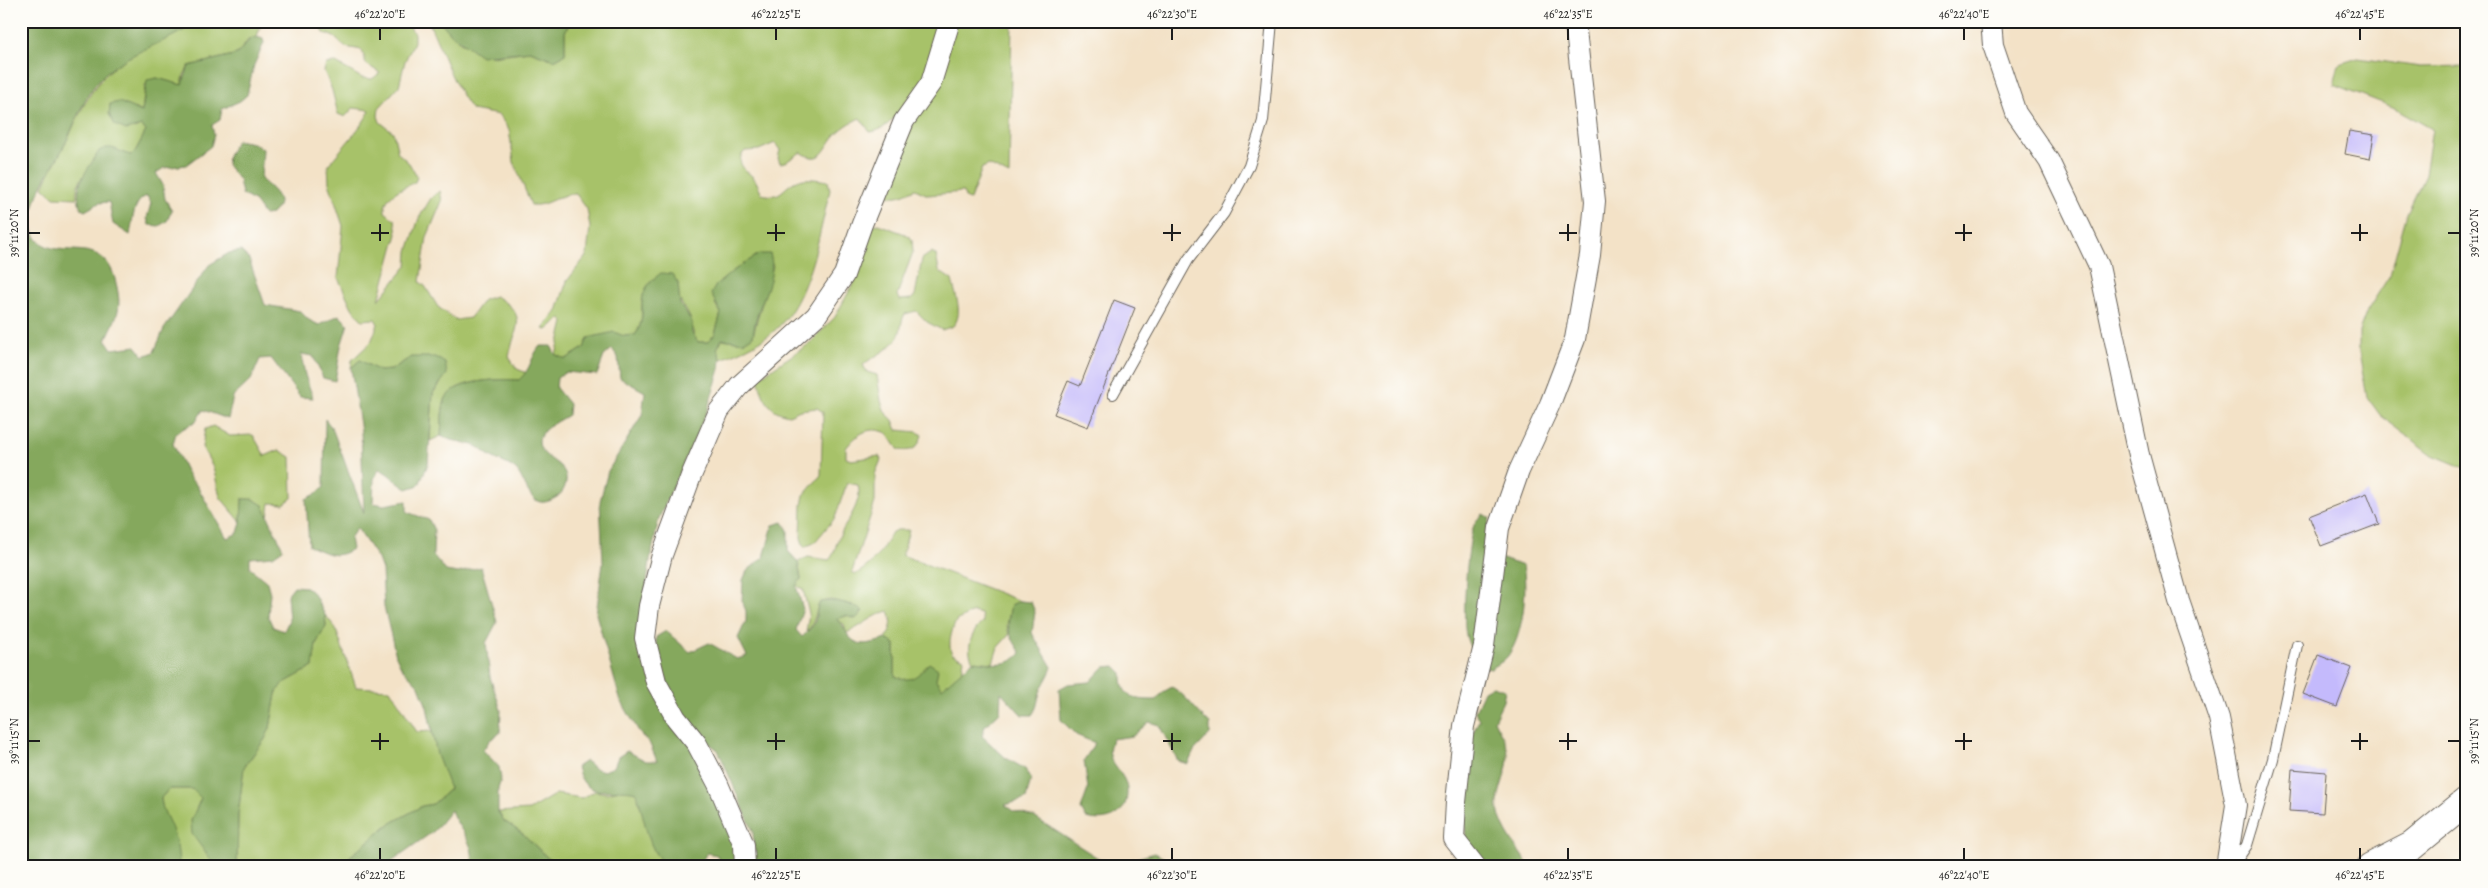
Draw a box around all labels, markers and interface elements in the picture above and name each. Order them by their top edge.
text: 46°22'20"E [355,6,405,22]
text: 46°22'25"E [751,6,801,22]
text: 46°22'30"E [1147,6,1197,22]
text: 46°22'35"E [1544,6,1592,22]
text: 46°22'40"E [1939,6,1989,22]
text: 46°22'45"E [2335,6,2385,22]
text: 39°11'20"N [6,208,22,257]
text: 39°11'20"N [2466,208,2482,257]
text: 39°11'15"N [6,718,22,764]
text: 39°11'15"N [2466,718,2482,764]
text: 46°22'20"E [355,867,405,883]
text: 46°22'25"E [751,867,801,883]
text: 46°22'30"E [1147,867,1197,883]
text: 46°22'35"E [1544,867,1592,883]
text: 46°22'40"E [1939,867,1989,883]
text: 46°22'45"E [2335,867,2385,883]

